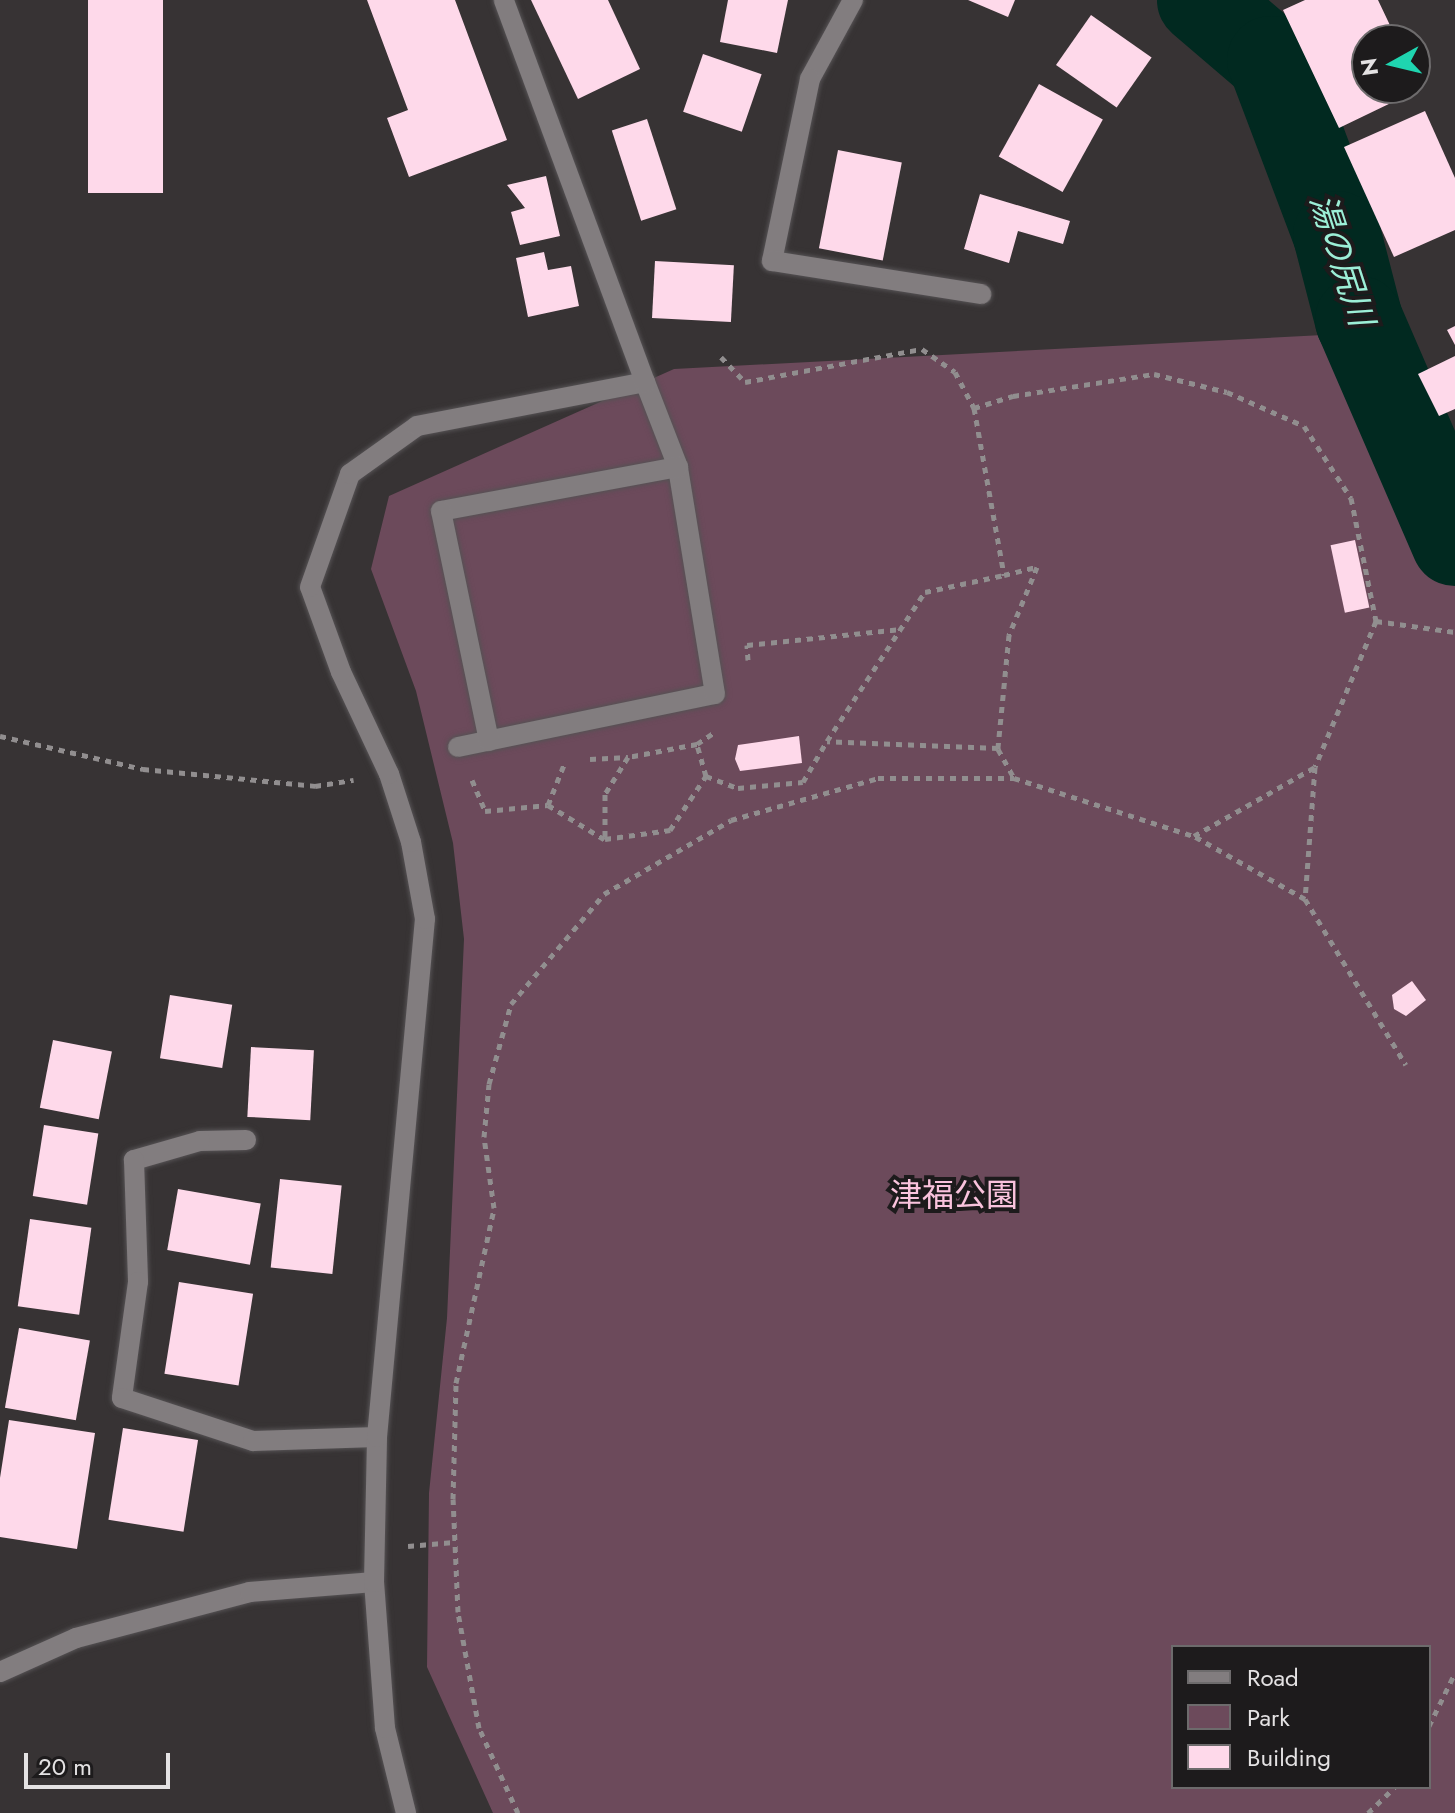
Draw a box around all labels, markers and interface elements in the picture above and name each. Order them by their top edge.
north arrow [1351,24,1431,104]
text: N [1352,56,1386,78]
water label: 湯の尻川 [1302,189,1382,331]
park label: 津福公園 [890,1176,1018,1214]
legend [1171,1645,1431,1789]
text: Road [1247,1660,1299,1695]
text: Park [1247,1700,1290,1735]
scale bar [28,1737,174,1787]
text: Building [1247,1740,1331,1775]
text: 20 m [38,1749,92,1784]

